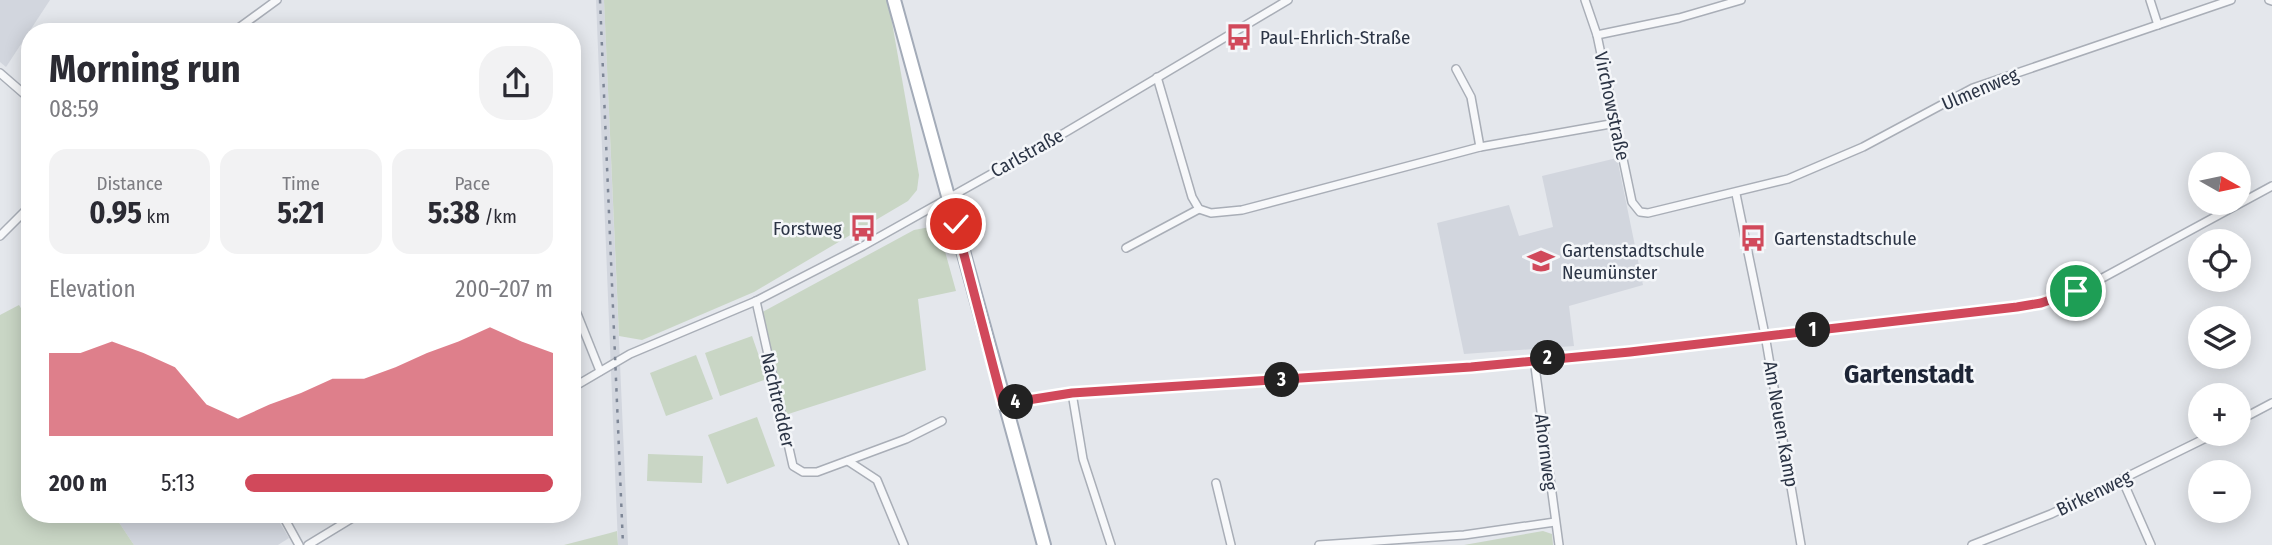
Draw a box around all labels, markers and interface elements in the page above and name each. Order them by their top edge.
bus stop icon: Paul-Ehrlich-Straße [1224,22,1254,52]
place label: Paul-Ehrlich-Straße [1260,26,1410,49]
text: Morning run [49,46,241,92]
button: share [479,46,553,120]
street label: Virchowstraße [1589,50,1635,162]
street label: Ulmenweg [1938,63,2022,115]
text: 08:59 [49,95,99,123]
street label: Carlstraße [987,124,1067,182]
north arrow [2188,152,2250,215]
map controls [2188,152,2251,523]
text: Distance [96,172,163,195]
text: Time [282,172,320,195]
text: Pace [455,172,490,195]
pin [926,194,986,254]
text: 0.95 [89,195,142,231]
text: 5:21 [277,195,325,231]
text: 5:38 [428,195,480,231]
text: km [142,205,170,228]
text: /km [480,205,517,228]
icon: check [937,205,975,243]
bus stop icon: Forstweg [848,213,878,243]
place label: Forstweg [773,217,842,240]
bus stop icon: Gartenstadtschule [1738,223,1768,253]
place label: Gartenstadtschule [1774,227,1917,250]
button: locate [2188,229,2251,292]
place label: Gartenstadtschule Neumünster [1562,239,1705,284]
school or university icon: Gartenstadtschule Neumünster [1526,246,1556,276]
pin [2046,261,2106,321]
icon: arrive [2057,272,2095,310]
text: Elevation [49,275,136,303]
text: 200–207 m [455,275,553,303]
button: layers [2188,306,2251,369]
pin: 1 [1796,312,1830,348]
text: 1 [1808,318,1817,341]
pin: 2 [1530,340,1566,376]
text: 2 [1543,346,1552,369]
street label: Nachtredder [756,350,800,450]
street label: Am Neuen Kamp [1759,359,1803,489]
district label: Gartenstadt [1844,359,1975,390]
pin: 3 [1264,362,1300,398]
text: 3 [1277,368,1286,391]
button: + [2188,383,2251,446]
pin: 4 [998,384,1034,420]
text: 4 [1011,390,1020,413]
street label: Ahornweg [1530,412,1562,492]
button: − [2188,460,2251,523]
street label: Birkenweg [2053,465,2135,521]
text: 200 m [49,469,107,497]
text: 5:13 [161,469,195,497]

